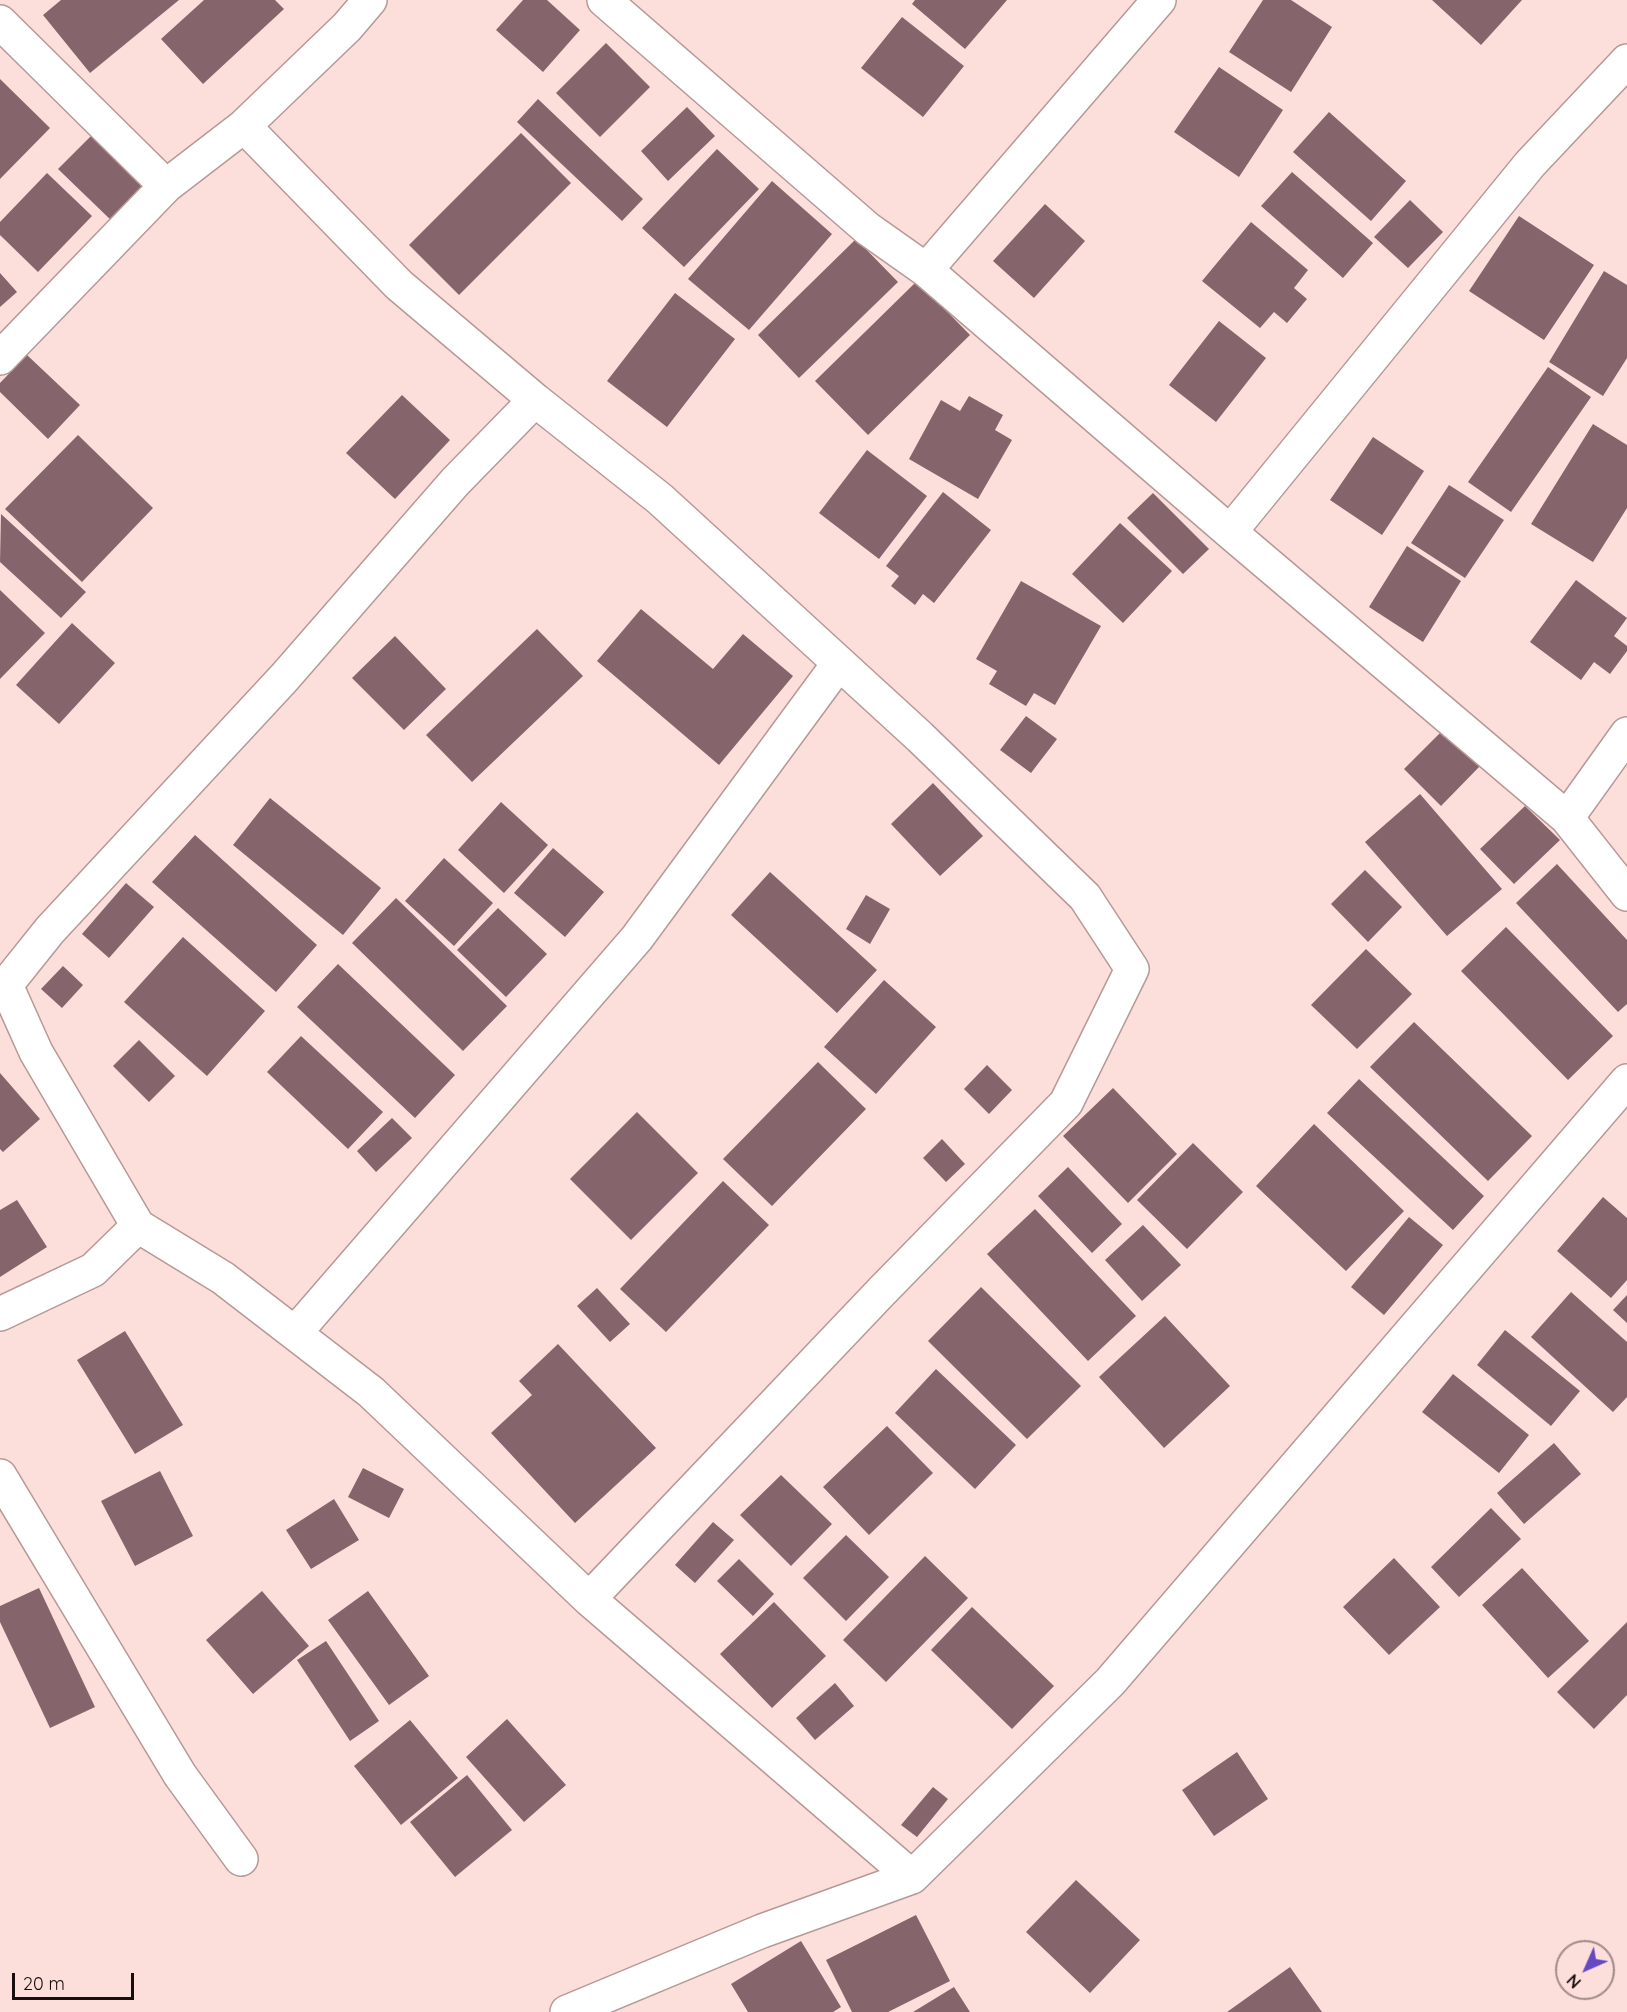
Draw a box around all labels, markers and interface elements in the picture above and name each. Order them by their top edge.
north arrow [1555,1940,1615,2000]
scale bar [15,1961,136,1999]
text: N [1562,1970,1585,1993]
text: 20 m [23,1972,65,1995]

